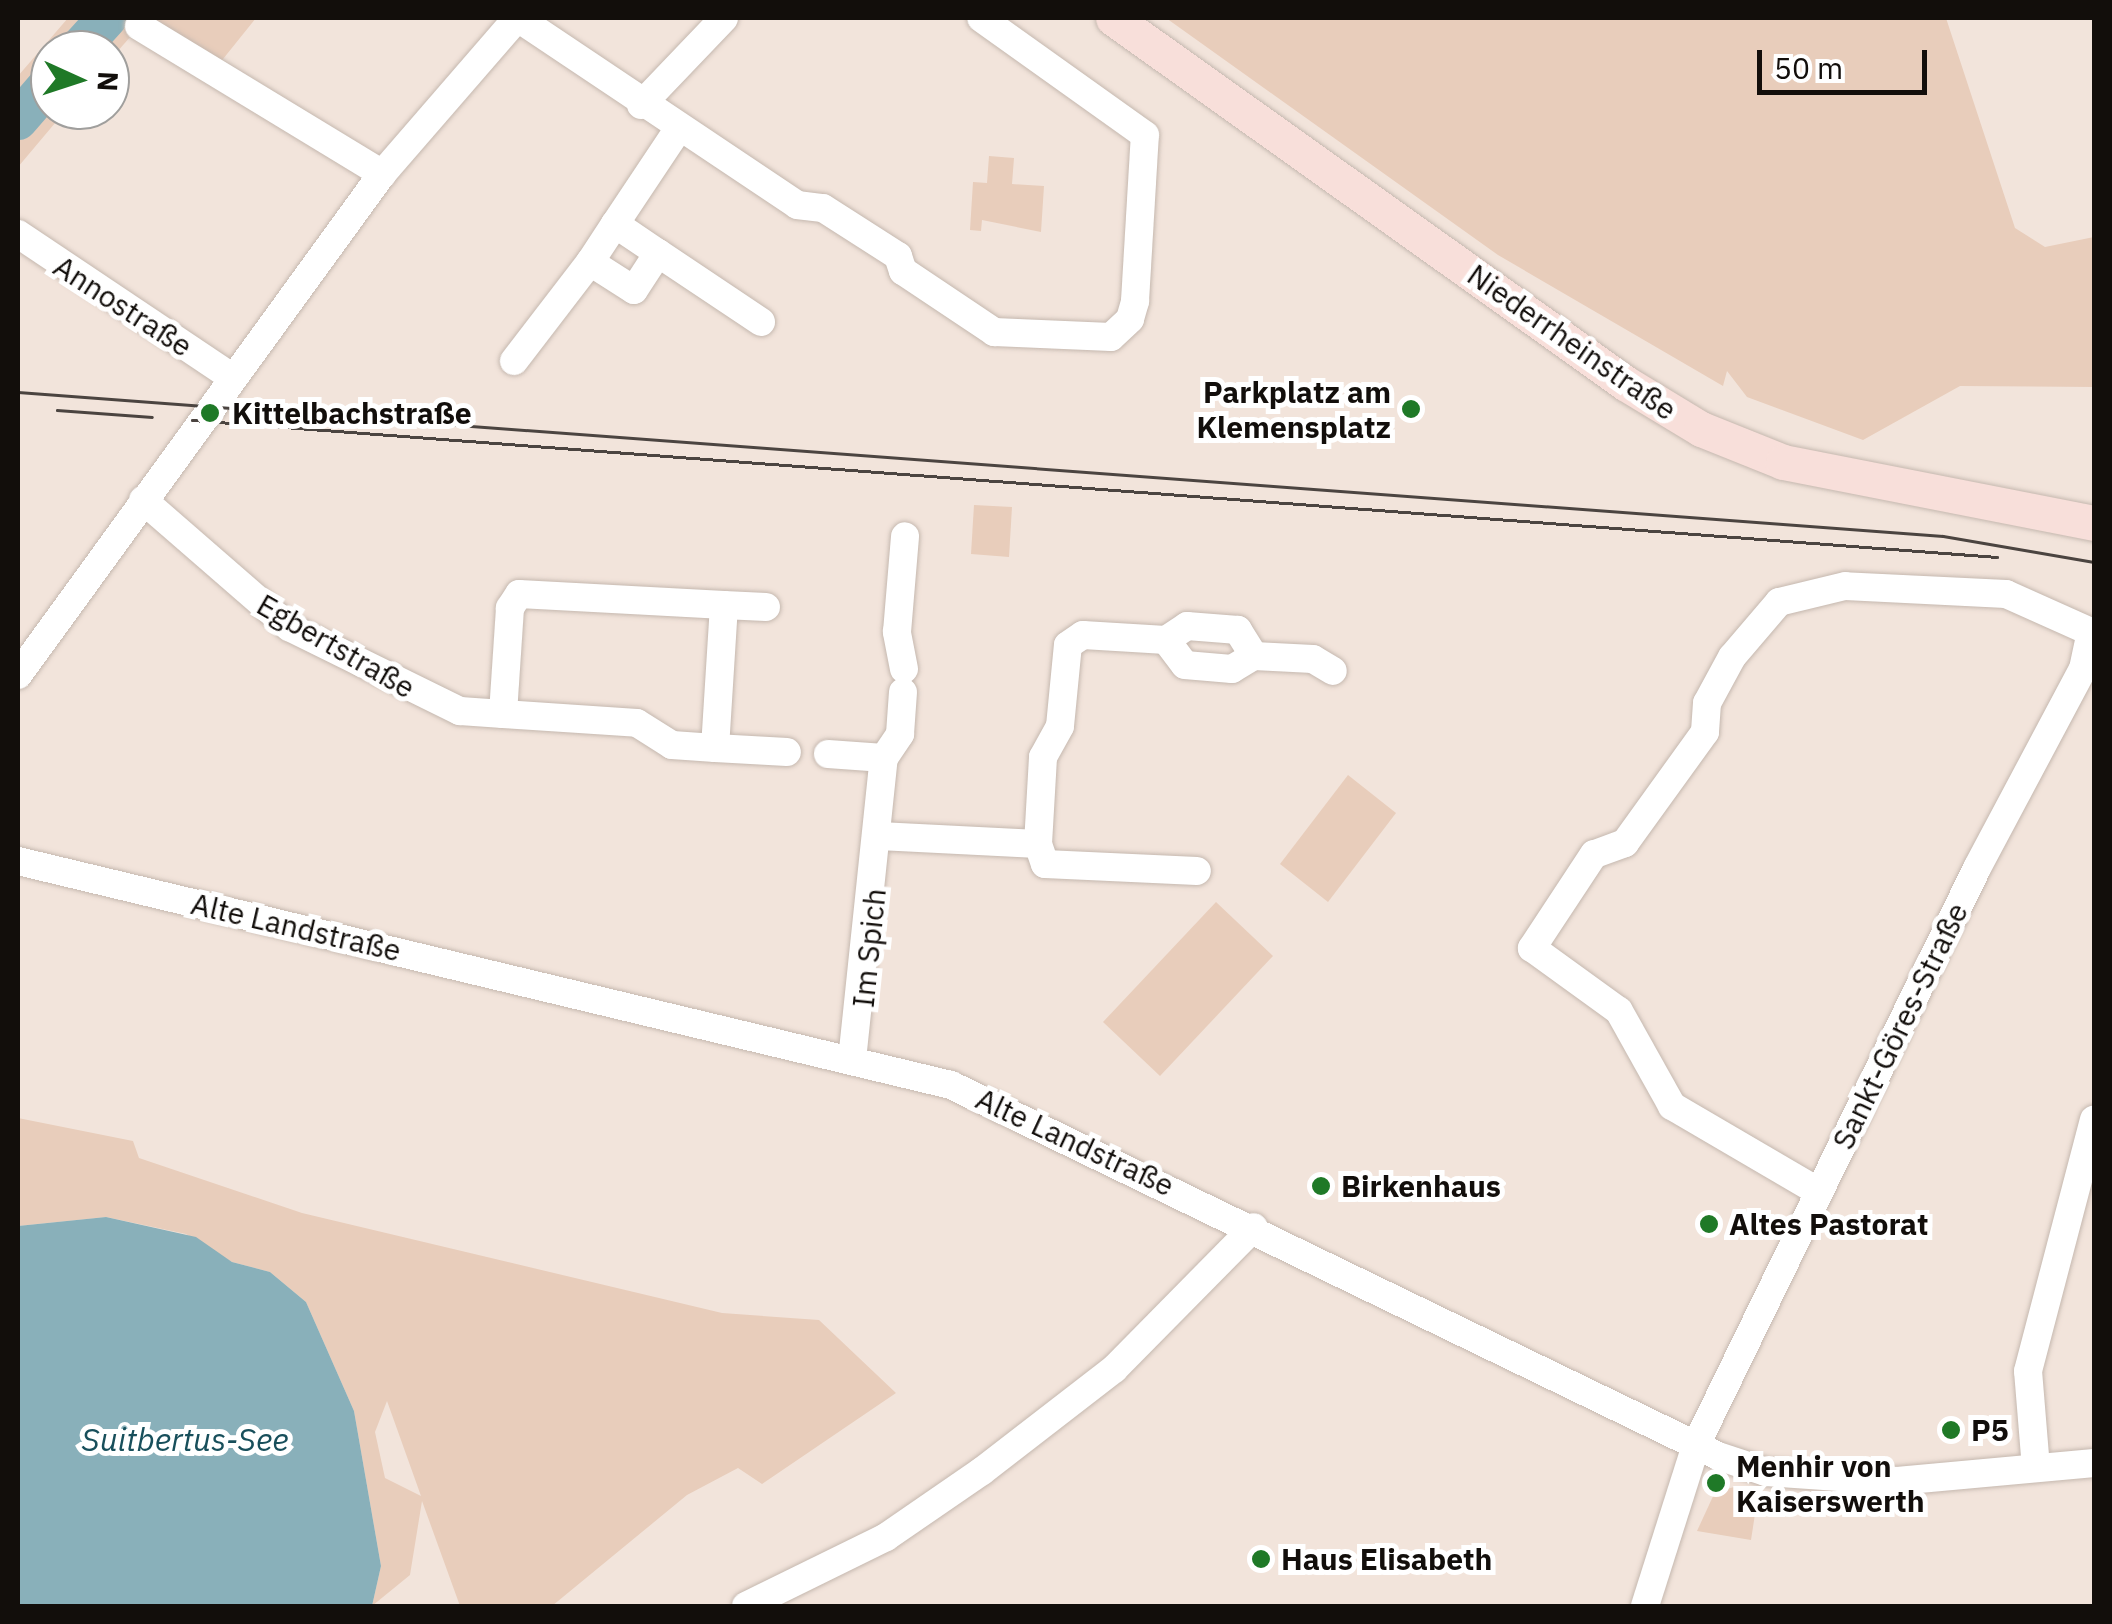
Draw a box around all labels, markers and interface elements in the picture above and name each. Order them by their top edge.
north arrow [30,30,130,130]
scale bar [1762,30,1932,92]
text: 50 m [1774,48,1843,87]
text: N [89,70,127,93]
street label: Annostraße [47,248,199,364]
street label: Niederrheinstraße [1461,257,1683,427]
place label: Parkplatz am Klemensplatz [1197,374,1391,444]
place label: Kittelbachstraße [232,395,472,431]
marker: Parkplatz am Klemensplatz [1400,398,1422,420]
marker: Kittelbachstraße [197,400,223,426]
street label: Egbertstraße [251,586,421,706]
street label: Alte Landstraße [188,885,404,969]
street label: Im Spich [845,887,893,1009]
street label: Sankt-Göres-Straße [1825,897,1975,1155]
street label: Alte Landstraße [970,1080,1180,1204]
place label: Birkenhaus [1341,1168,1501,1204]
marker: Birkenhaus [1310,1175,1332,1197]
place label: Altes Pastorat [1729,1206,1928,1242]
marker: Altes Pastorat [1698,1213,1720,1235]
place label: P5 [1971,1412,2009,1448]
marker: P5 [1940,1419,1962,1441]
water label: Suitbertus-See [81,1420,289,1458]
place label: Menhir von Kaiserswerth [1736,1448,1925,1518]
marker: Menhir von Kaiserswerth [1705,1472,1727,1494]
place label: Haus Elisabeth [1281,1541,1492,1577]
marker: Haus Elisabeth [1250,1548,1272,1570]

